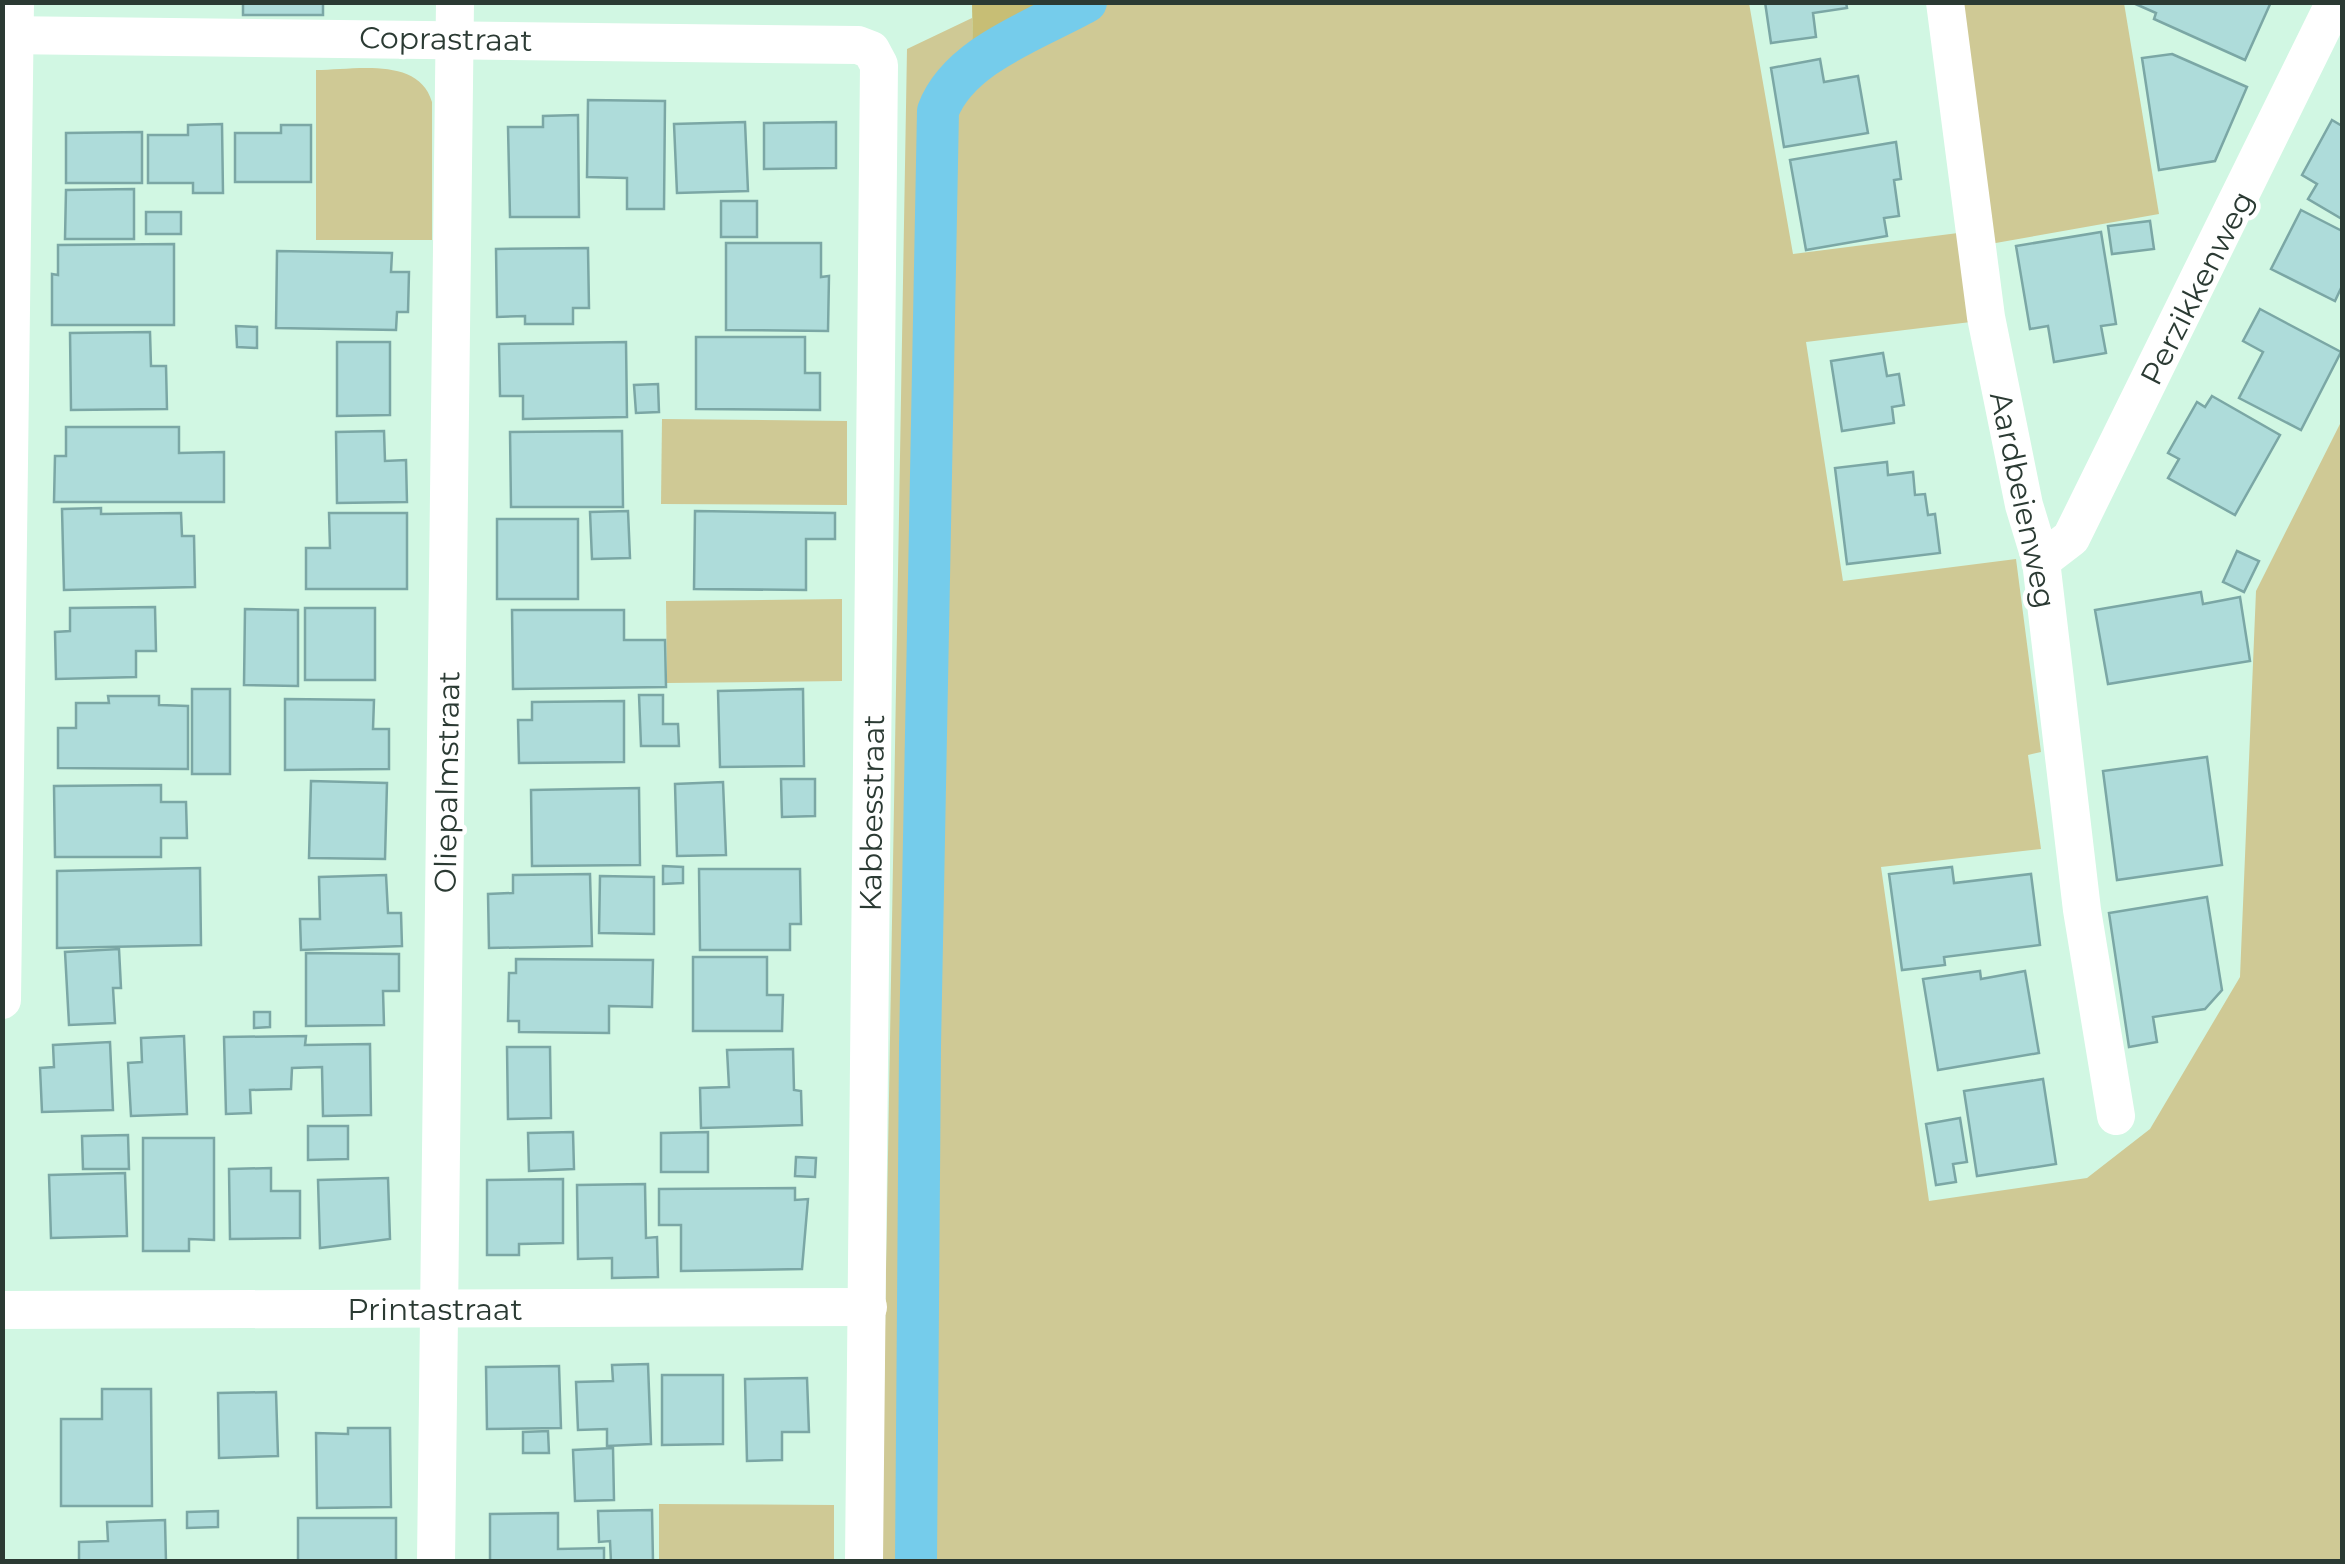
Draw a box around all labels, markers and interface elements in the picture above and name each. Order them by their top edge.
street label: Coprastraat [359,19,533,59]
street label: Perzikkenweg [2132,185,2262,391]
street label: Aardbeienweg [1982,388,2064,612]
street label: Oliepalmstraat [427,670,467,894]
street label: Kabbesstraat [852,714,892,912]
street label: Printastraat [347,1291,523,1328]

